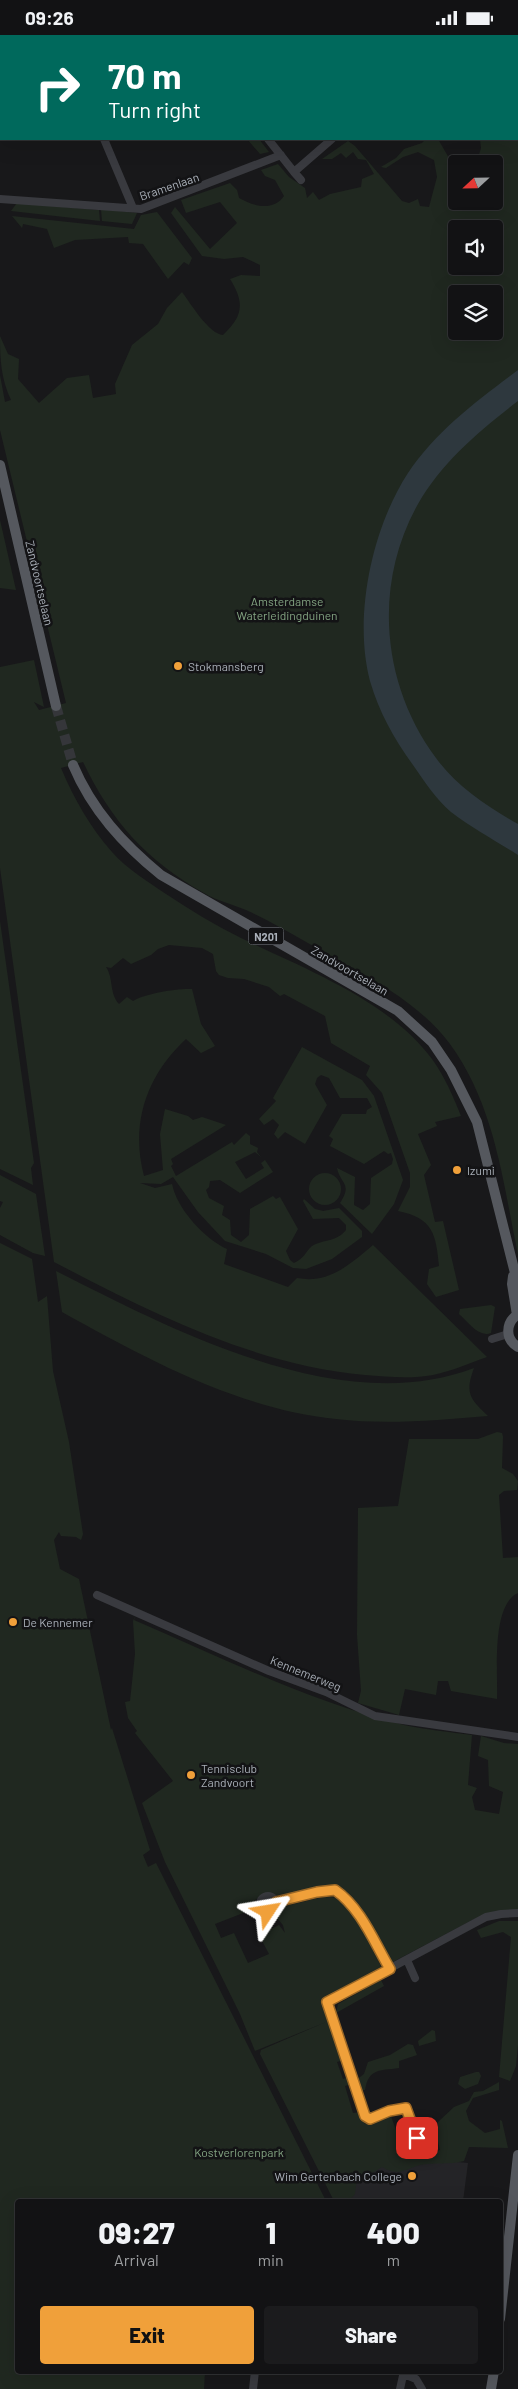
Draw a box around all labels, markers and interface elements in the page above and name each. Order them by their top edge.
text: 09:26 [25,6,74,29]
text: 70 m [108,54,182,96]
icon: right [25,55,90,120]
text: Turn right [108,96,201,122]
north arrow [448,155,502,210]
map controls [448,155,503,340]
street label: Bramenlaan [137,169,201,203]
button: sound [448,220,503,275]
button: layers [448,285,503,340]
street label: Zandvoortselaan [23,539,57,627]
park label: Amsterdamse Waterleidingduinen [236,594,338,622]
place label: Stokmansberg [188,659,264,673]
marker: Stokmansberg [172,660,184,672]
road number: N201 [248,927,284,944]
street label: Zandvoortselaan [309,942,391,998]
place label: Izumi [467,1163,495,1177]
marker: Izumi [451,1164,463,1176]
place label: De Kennemer [23,1615,93,1629]
marker: De Kennemer [7,1616,19,1628]
street label: Kennemerweg [269,1652,343,1694]
place label: Tennisclub Zandvoort [201,1761,257,1789]
marker: Tennisclub Zandvoort [185,1769,197,1781]
position arrow [241,1885,293,1937]
pin [396,2117,438,2159]
icon: arrive [403,2124,431,2152]
park label: Kostverlorenpark [194,2145,284,2159]
place label: Wim Gertenbach College [274,2169,402,2183]
marker: Wim Gertenbach College [406,2170,418,2182]
text: 09:27 [98,2214,175,2250]
text: 1 [265,2214,276,2250]
text: 400 [367,2214,420,2250]
text: Arrival [114,2250,159,2269]
text: min [258,2250,284,2269]
text: m [387,2250,400,2269]
button: Exit [40,2306,254,2364]
button: Share [264,2306,478,2364]

